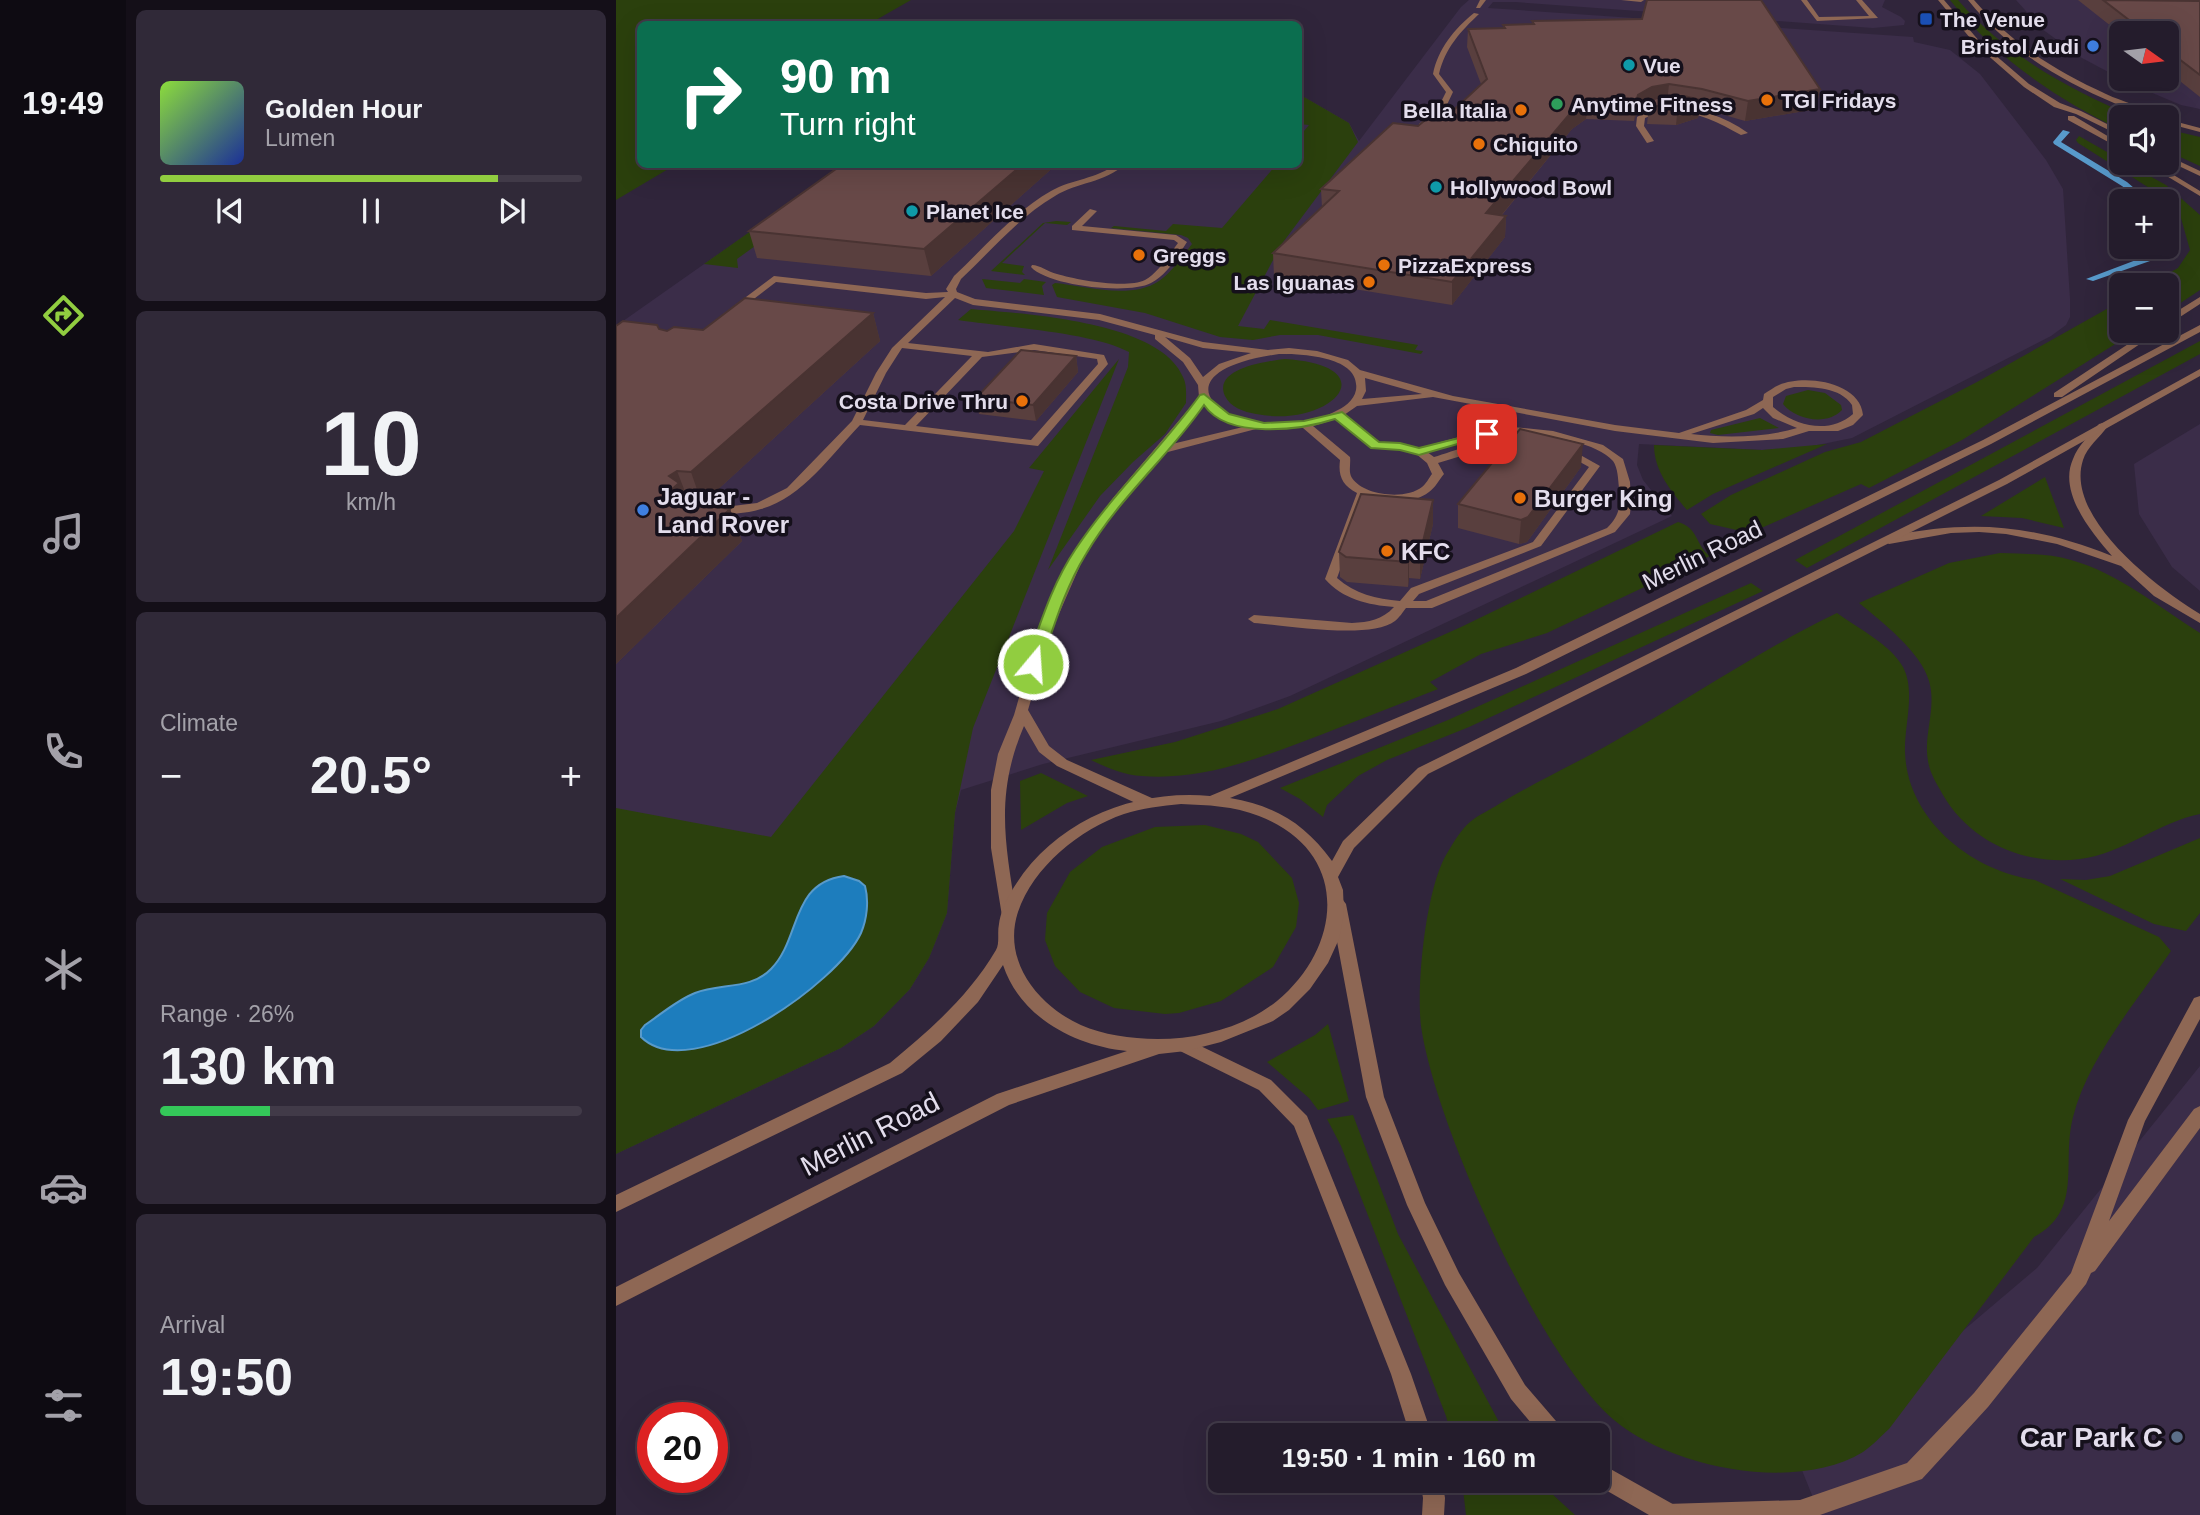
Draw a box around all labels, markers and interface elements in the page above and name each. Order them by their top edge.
place label: The Venue [1940,8,2045,31]
marker: The Venue [1918,11,1934,27]
north arrow [2109,21,2179,91]
map controls [2109,21,2179,343]
place label: Bristol Audi [1961,35,2079,58]
marker: Bristol Audi [2085,38,2101,54]
icon: right [665,49,756,140]
text: 90 m [780,49,892,103]
place label: Vue [1643,54,1681,77]
marker: Vue [1621,57,1637,73]
text: 19:49 [22,85,104,121]
place label: TGI Fridays [1781,89,1897,112]
marker: TGI Fridays [1759,92,1775,108]
place label: Anytime Fitness [1571,93,1733,116]
text: Golden Hour [265,94,422,124]
marker: Anytime Fitness [1549,96,1565,112]
place label: Bella Italia [1403,99,1507,122]
marker: Bella Italia [1513,102,1529,118]
button: sound [2109,105,2179,175]
text: Turn right [780,106,916,142]
text: Lumen [265,125,335,151]
place label: Chiquito [1493,133,1578,156]
marker: Chiquito [1471,136,1487,152]
place label: Hollywood Bowl [1450,176,1612,199]
marker: Hollywood Bowl [1428,179,1444,195]
button: + [2109,189,2179,259]
icon: previous [211,192,249,230]
icon: pause [352,192,390,230]
icon: next [493,192,531,230]
place label: Planet Ice [926,200,1024,223]
marker: Planet Ice [904,203,920,219]
place label: Greggs [1153,244,1227,267]
marker: Greggs [1131,247,1147,263]
place label: PizzaExpress [1398,254,1532,277]
marker: PizzaExpress [1376,257,1392,273]
place label: Las Iguanas [1234,271,1355,294]
button: − [2109,273,2179,343]
marker: Las Iguanas [1361,274,1377,290]
icon: directions [39,291,88,340]
place label: Costa Drive Thru [839,390,1008,413]
text: 10 [320,393,422,494]
marker: Costa Drive Thru [1014,393,1030,409]
pin [1457,404,1517,464]
icon: arrive [1468,415,1506,453]
place label: Jaguar - Land Rover [657,483,789,538]
place label: Burger King [1534,485,1673,512]
text: km/h [346,489,396,515]
marker: Burger King [1512,490,1528,506]
marker: Jaguar - Land Rover [635,502,651,518]
icon: music [39,509,88,558]
street label: Merlin Road [1638,515,1766,595]
place label: KFC [1401,538,1450,565]
marker: KFC [1379,543,1395,559]
position arrow [996,627,1070,701]
text: Climate [160,710,238,736]
icon: phone [39,727,88,776]
text: 20.5° [310,746,432,804]
text: − [160,755,182,797]
text: + [560,755,582,797]
icon: climate [39,945,88,994]
text: Range · 26% [160,1001,294,1027]
text: 130 km [160,1037,336,1095]
street label: Merlin Road [796,1086,944,1182]
icon: car [39,1163,88,1212]
text: Arrival [160,1312,225,1338]
text: 19:50 [160,1348,293,1406]
icon: filters [39,1381,88,1430]
speed limit sign: 20 [637,1402,728,1493]
place label: Car Park C [2020,1422,2163,1453]
marker: Car Park C [2169,1429,2185,1445]
text: 19:50 · 1 min · 160 m [1282,1443,1536,1473]

